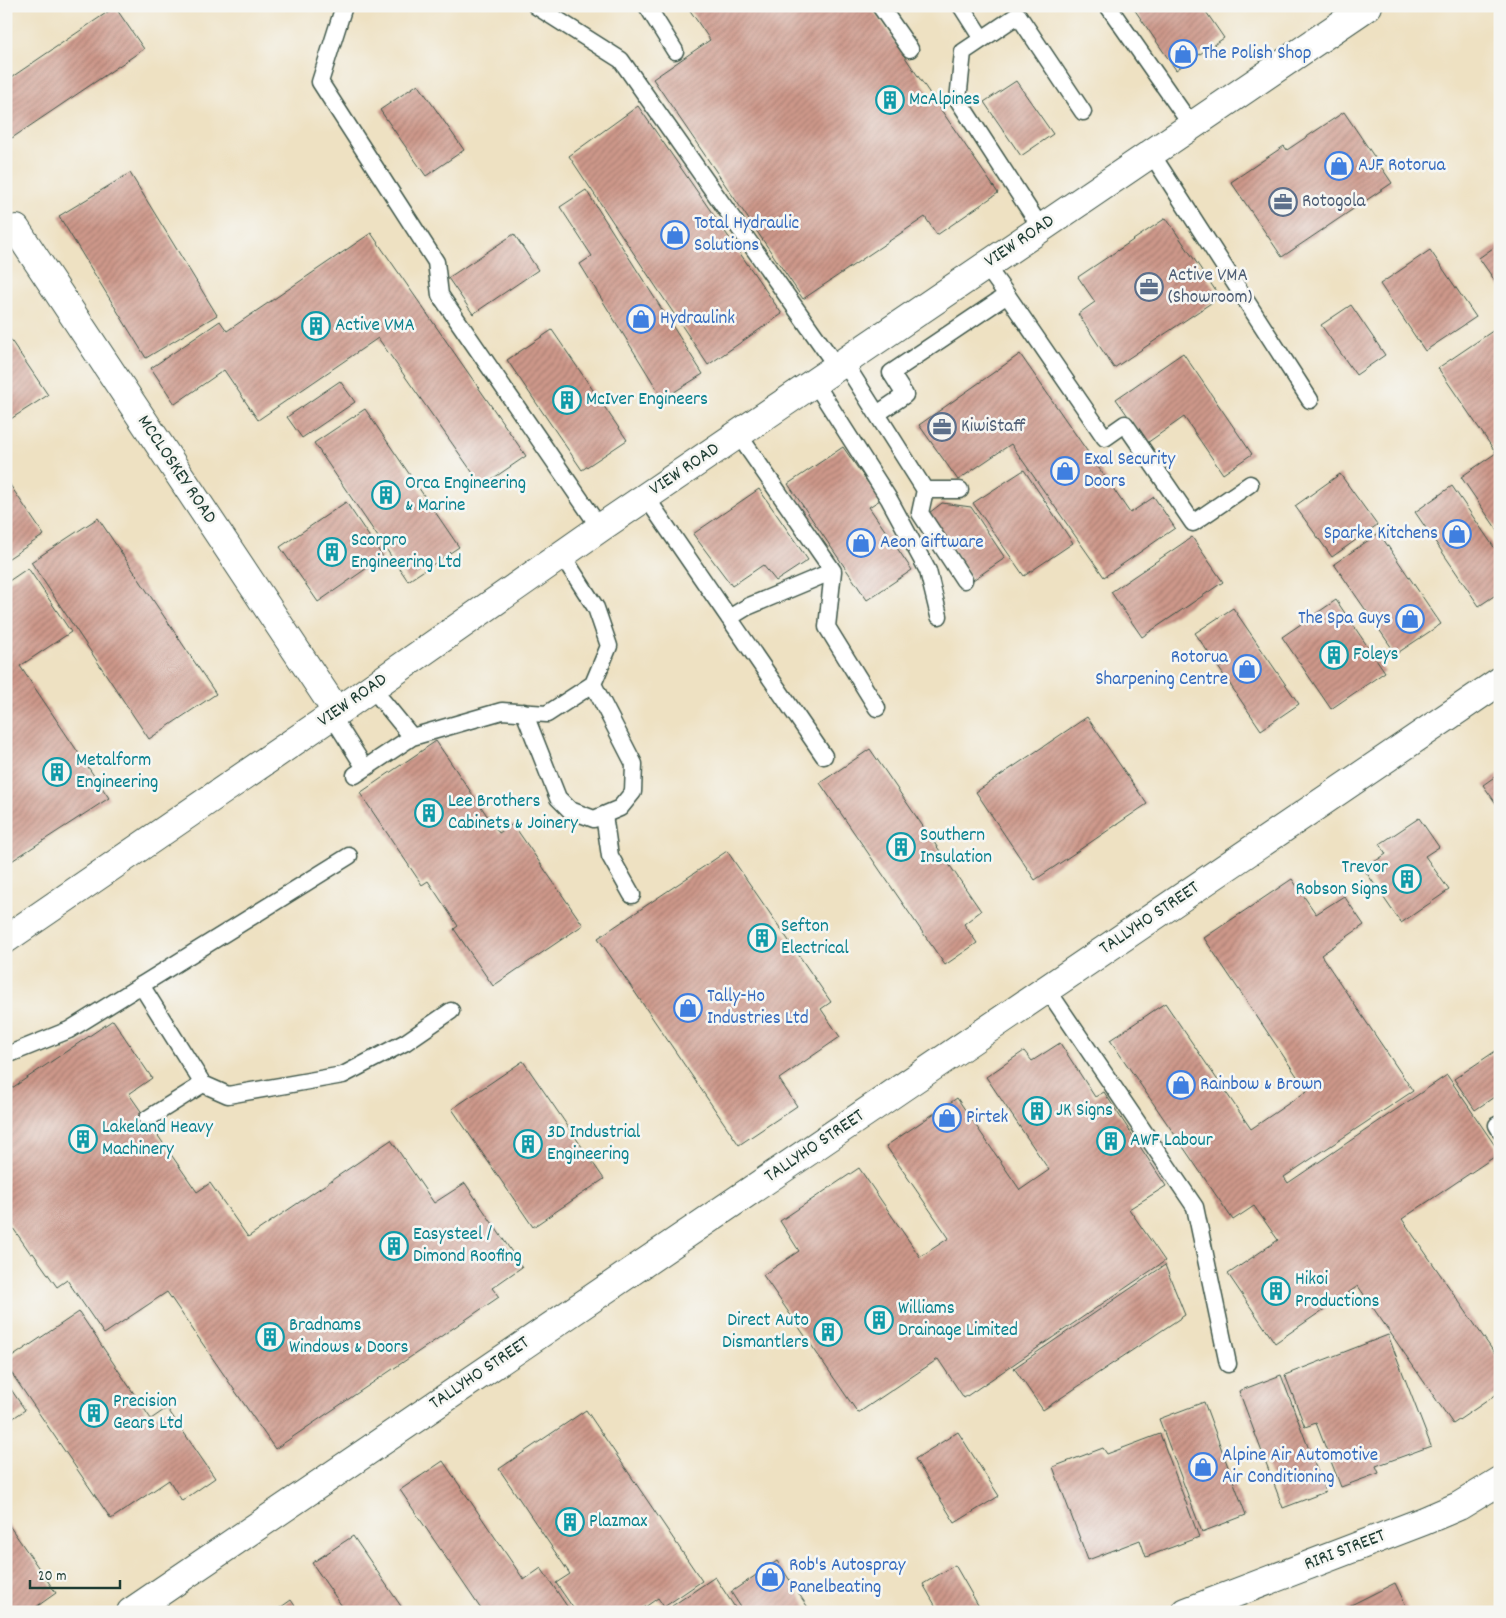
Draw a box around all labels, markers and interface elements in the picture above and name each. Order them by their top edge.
shop icon: The Polish Shop [1168,39,1198,69]
place label: The Polish Shop [1202,41,1311,68]
building icon: McAlpines [875,85,905,115]
place label: McAlpines [909,87,980,114]
shop icon: AJF Rotorua [1324,151,1354,181]
place label: AJF Rotorua [1358,153,1447,180]
office icon: Rotogola [1268,187,1298,217]
place label: Rotogola [1302,189,1366,216]
street label: VIEW ROAD [980,209,1061,275]
place label: Total Hydraulic Solutions [694,211,799,260]
shop icon: Total Hydraulic Solutions [660,220,690,250]
place label: Active VMA (Showroom) [1168,263,1252,312]
office icon: Active VMA (Showroom) [1134,272,1164,302]
shop icon: Hydraulink [626,304,656,334]
place label: Hydraulink [660,306,735,333]
building icon: Active VMA [301,311,331,341]
place label: Active VMA [335,313,415,340]
building icon: McIver Engineers [552,385,582,415]
place label: McIver Engineers [586,387,708,414]
street label: MCCLOSKEY ROAD [130,410,223,530]
office icon: KiwiStaff [927,412,957,442]
place label: KiwiStaff [961,414,1026,441]
street label: VIEW ROAD [645,437,726,503]
place label: Exal Security Doors [1084,447,1176,496]
shop icon: Exal Security Doors [1050,456,1080,486]
place label: Orca Engineering & Marine [405,471,526,520]
building icon: Orca Engineering & Marine [371,480,401,510]
shop icon: Sparke Kitchens [1442,519,1472,549]
place label: Sparke Kitchens [1324,521,1438,548]
place label: Scorpro Engineering Ltd [351,528,461,577]
shop icon: Aeon Giftware [846,528,876,558]
place label: Aeon Giftware [880,530,984,557]
building icon: Scorpro Engineering Ltd [317,537,347,567]
shop icon: The Spa Guys [1395,604,1425,634]
place label: The Spa Guys [1298,606,1391,633]
building icon: Foleys [1319,640,1349,670]
place label: Foleys [1353,642,1399,669]
place label: Rotorua Sharpening Centre [1095,645,1229,694]
shop icon: Rotorua Sharpening Centre [1232,654,1262,684]
street label: VIEW ROAD [313,667,393,735]
place label: Metalform Engineering [76,748,158,797]
building icon: Metalform Engineering [42,757,72,787]
place label: Lee Brothers Cabinets & Joinery [448,789,578,838]
building icon: Lee Brothers Cabinets & Joinery [414,798,444,828]
place label: Southern Insulation [920,823,992,872]
building icon: Southern Insulation [886,832,916,862]
place label: Trevor Robson Signs [1296,855,1388,904]
building icon: Trevor Robson Signs [1392,864,1422,894]
street label: TALLYHO STREET [1095,875,1206,962]
place label: Sefton Electrical [781,914,849,963]
building icon: Sefton Electrical [747,923,777,953]
place label: Tally-Ho Industries Ltd [707,984,809,1033]
shop icon: Tally-Ho Industries Ltd [673,993,703,1023]
shop icon: Rainbow & Brown [1166,1070,1196,1100]
place label: Rainbow & Brown [1200,1072,1322,1099]
building icon: JK Signs [1022,1096,1052,1126]
place label: JK Signs [1056,1098,1113,1125]
street label: TALLYHO STREET [760,1103,871,1190]
shop icon: Pirtek [932,1103,962,1133]
place label: Pirtek [966,1105,1009,1132]
place label: Lakeland Heavy Machinery [102,1115,213,1164]
place label: 3D Industrial Engineering [547,1120,641,1169]
building icon: Lakeland Heavy Machinery [68,1124,98,1154]
building icon: AWF Labour [1096,1126,1126,1156]
place label: AWF Labour [1130,1128,1213,1155]
building icon: 3D Industrial Engineering [513,1129,543,1159]
place label: Easysteel / Dimond Roofing [413,1222,522,1271]
building icon: Easysteel / Dimond Roofing [379,1231,409,1261]
place label: Hikoi Productions [1295,1267,1380,1316]
building icon: Hikoi Productions [1261,1276,1291,1306]
place label: Williams Drainage Limited [898,1296,1018,1345]
building icon: Williams Drainage Limited [864,1305,894,1335]
place label: Direct Auto Dismantlers [722,1308,809,1357]
place label: Bradnams Windows & Doors [289,1313,409,1362]
building icon: Direct Auto Dismantlers [813,1317,843,1347]
building icon: Bradnams Windows & Doors [255,1322,285,1352]
street label: TALLYHO STREET [425,1330,536,1417]
place label: Precision Gears Ltd [113,1389,183,1438]
building icon: Precision Gears Ltd [79,1398,109,1428]
place label: Alpine Air Automotive Air Conditioning [1222,1443,1378,1492]
shop icon: Alpine Air Automotive Air Conditioning [1188,1452,1218,1482]
building icon: Plazmax [555,1507,585,1537]
place label: Plazmax [589,1509,647,1536]
street label: RIRI STREET [1301,1523,1390,1579]
place label: Rob's Autospray Panelbeating [789,1553,906,1602]
scale bar [30,1558,120,1590]
shop icon: Rob's Autospray Panelbeating [755,1562,785,1592]
text: 20 m [38,1566,66,1588]

